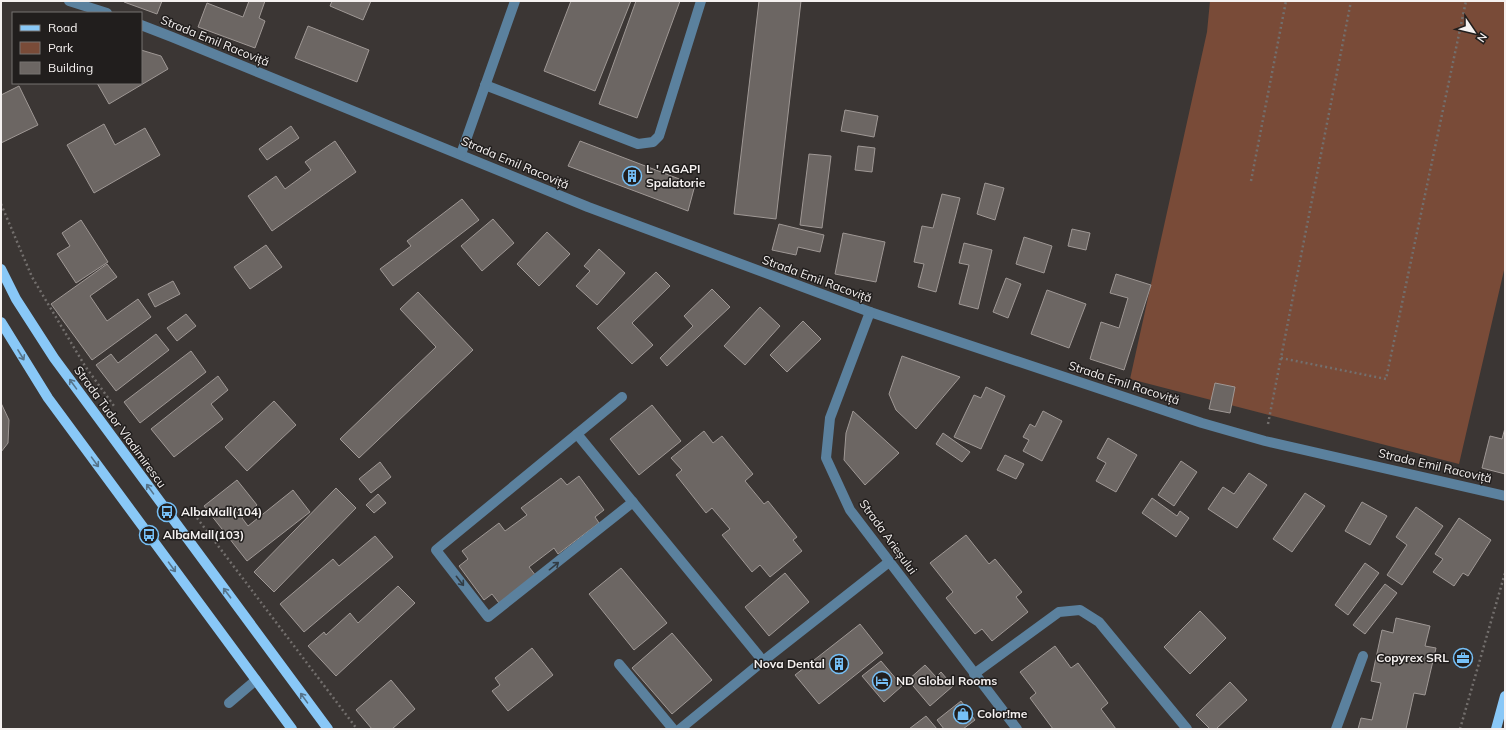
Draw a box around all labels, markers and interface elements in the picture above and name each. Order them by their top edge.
legend [12,12,142,84]
street label: Strada Emil Racoviță [158,12,272,70]
north arrow [1454,12,1494,52]
text: Road [48,20,77,35]
text: N [1474,30,1490,45]
text: Park [48,40,74,55]
text: Building [48,60,93,75]
street label: Strada Emil Racoviță [459,133,571,193]
place label: L ' AGAPI Spalatorie [646,161,706,190]
building icon: L ' AGAPI Spalatorie [621,165,643,187]
street label: Strada Emil Racoviță [760,252,874,306]
one-way arrow [17,349,25,361]
street label: Strada Emil Racoviță [1066,357,1182,409]
street label: Strada Tudor Vladimirescu [71,363,170,491]
one-way arrow [68,379,77,390]
street label: Strada Emil Racoviță [1377,445,1493,487]
one-way arrow [91,456,99,467]
one-way arrow [146,483,154,494]
street label: Strada Arieșului [855,496,921,578]
bus stop icon: AlbaMall(104) [156,501,178,523]
place label: AlbaMall(104) [181,504,262,519]
bus stop icon: AlbaMall(103) [138,524,160,546]
place label: AlbaMall(103) [163,527,244,542]
one-way arrow [168,561,176,572]
one-way arrow [548,562,559,571]
one-way arrow [455,575,464,586]
one-way arrow [223,588,231,599]
office icon: Copyrex SRL [1452,647,1474,669]
place label: Copyrex SRL [1376,650,1449,665]
building icon: Nova Dental [828,653,850,675]
place label: Nova Dental [754,656,825,671]
hotel icon: ND Global Rooms [871,670,893,692]
place label: ND Global Rooms [896,673,997,688]
one-way arrow [300,692,309,703]
shop icon: Color!me [952,703,974,725]
place label: Color!me [977,706,1028,721]

